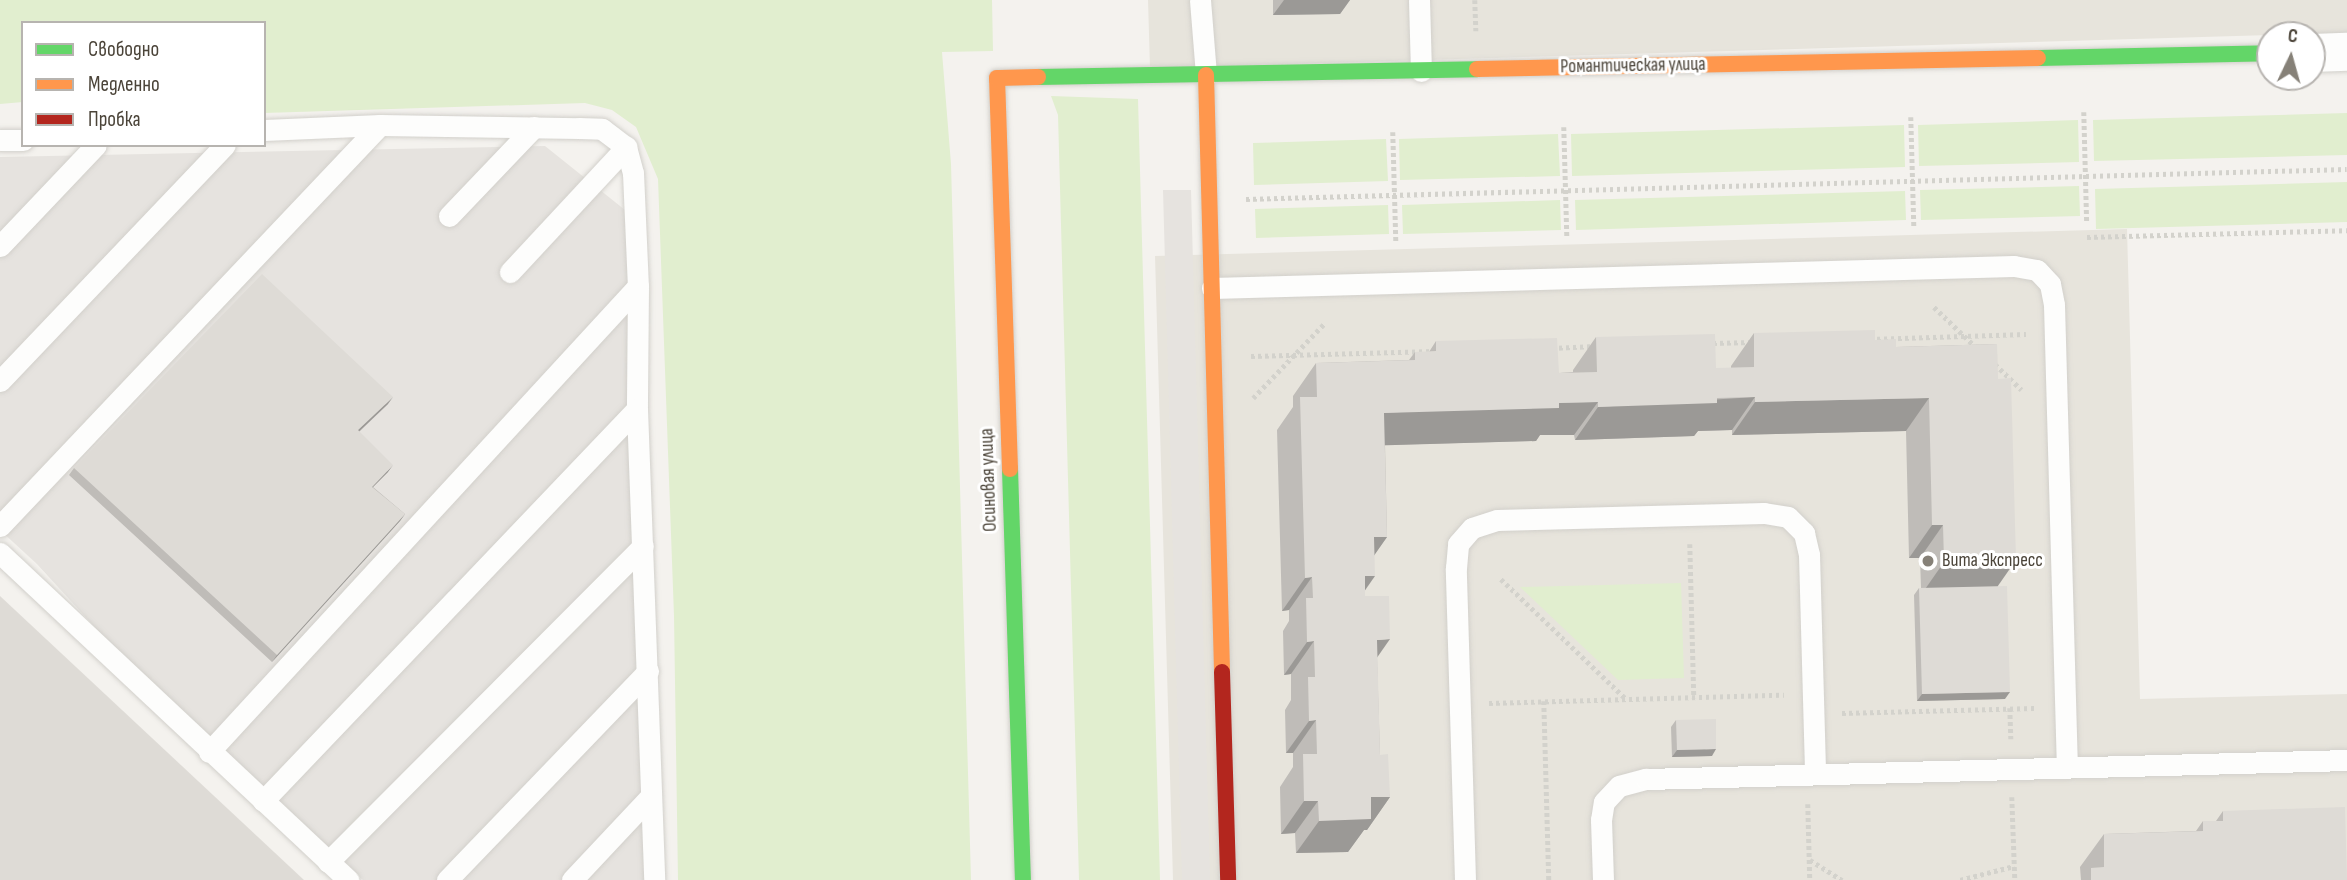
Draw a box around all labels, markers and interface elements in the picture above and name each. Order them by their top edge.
legend [21,21,266,147]
north arrow [2256,21,2326,91]
text: С [2287,25,2299,48]
text: Свободно [88,37,159,62]
street label: Романтическая улица [1560,53,1706,79]
text: Медленно [88,72,160,97]
text: Пробка [88,107,141,132]
street label: Осиновая улица [976,428,1002,532]
place label: Вита Экспресс [1942,550,2043,572]
marker: Вита Экспресс [1920,553,1936,569]

